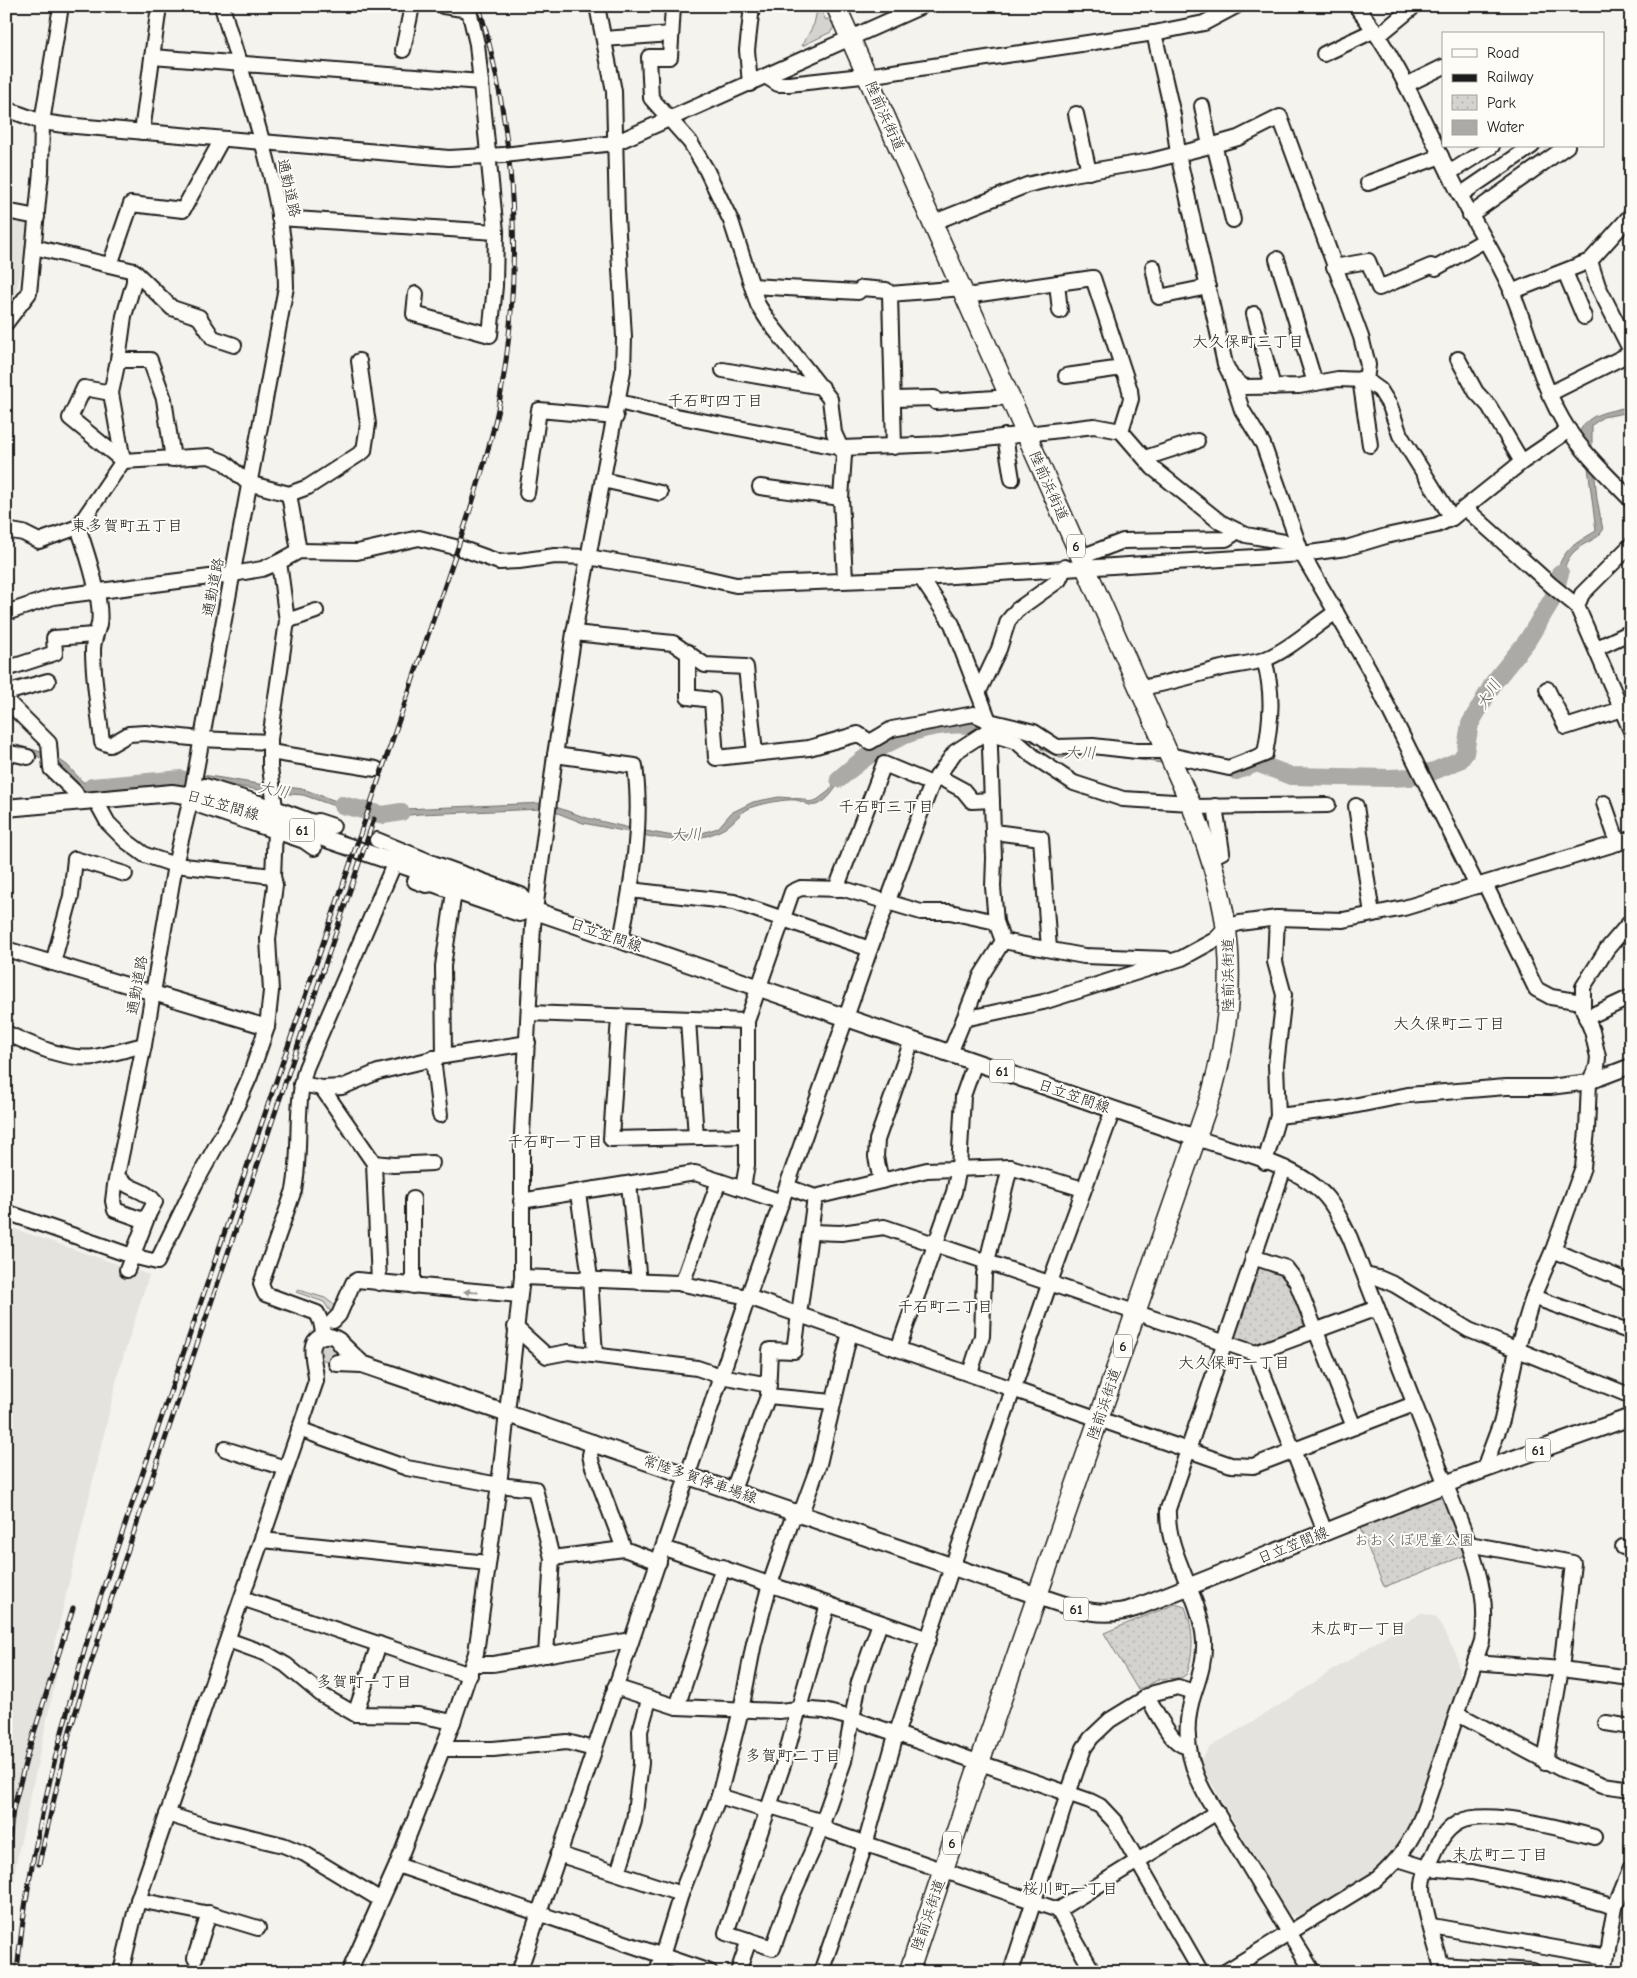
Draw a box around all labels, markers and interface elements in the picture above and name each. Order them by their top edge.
legend [1442,32,1604,148]
text: Road [1487,44,1519,62]
text: Railway [1487,68,1534,86]
street label: 陸前浜街道 [862,78,908,154]
text: Park [1487,94,1516,112]
text: Water [1487,118,1524,136]
street label: 通勤道路 [273,157,305,219]
district label: 大久保町三丁目 [1192,333,1304,351]
district label: 千石町四丁目 [667,392,763,410]
street label: 陸前浜街道 [1026,448,1072,524]
district label: 東多賀町五丁目 [71,517,183,535]
road number: 6 [1067,534,1085,558]
street label: 通勤道路 [198,556,228,618]
water label: 大川 [1473,676,1505,713]
water label: 大川 [1064,744,1096,762]
water label: 大川 [256,778,291,802]
street label: 日立笠間線 [184,786,262,824]
district label: 千石町三丁目 [838,798,934,816]
road number: 61 [290,818,314,842]
water label: 大川 [670,825,703,845]
street label: 日立笠間線 [568,914,644,956]
street label: 陸前浜街道 [1219,937,1237,1013]
street label: 通勤道路 [123,954,151,1016]
district label: 大久保町二丁目 [1393,1015,1505,1033]
road number: 61 [990,1060,1014,1082]
street label: 日立笠間線 [1036,1075,1112,1117]
district label: 千石町一丁目 [507,1133,603,1151]
one-way arrow [462,1287,478,1295]
district label: 千石町二丁目 [897,1298,993,1316]
road number: 6 [1114,1334,1132,1358]
district label: 大久保町一丁目 [1178,1354,1290,1372]
street label: 陸前浜街道 [1083,1366,1125,1442]
road number: 61 [1526,1438,1550,1462]
street label: 常陸多賀停車場線 [640,1451,760,1507]
street label: 日立笠間線 [1255,1523,1331,1567]
park label: おおくぼ児童公園 [1354,1531,1474,1549]
road number: 61 [1064,1598,1088,1620]
district label: 末広町一丁目 [1310,1620,1406,1638]
district label: 多賀町一丁目 [316,1673,412,1691]
district label: 多賀町二丁目 [745,1747,841,1765]
road number: 6 [943,1832,961,1855]
district label: 末広町二丁目 [1452,1846,1548,1864]
street label: 陸前浜街道 [907,1877,949,1953]
district label: 桜川町一丁目 [1022,1880,1118,1898]

